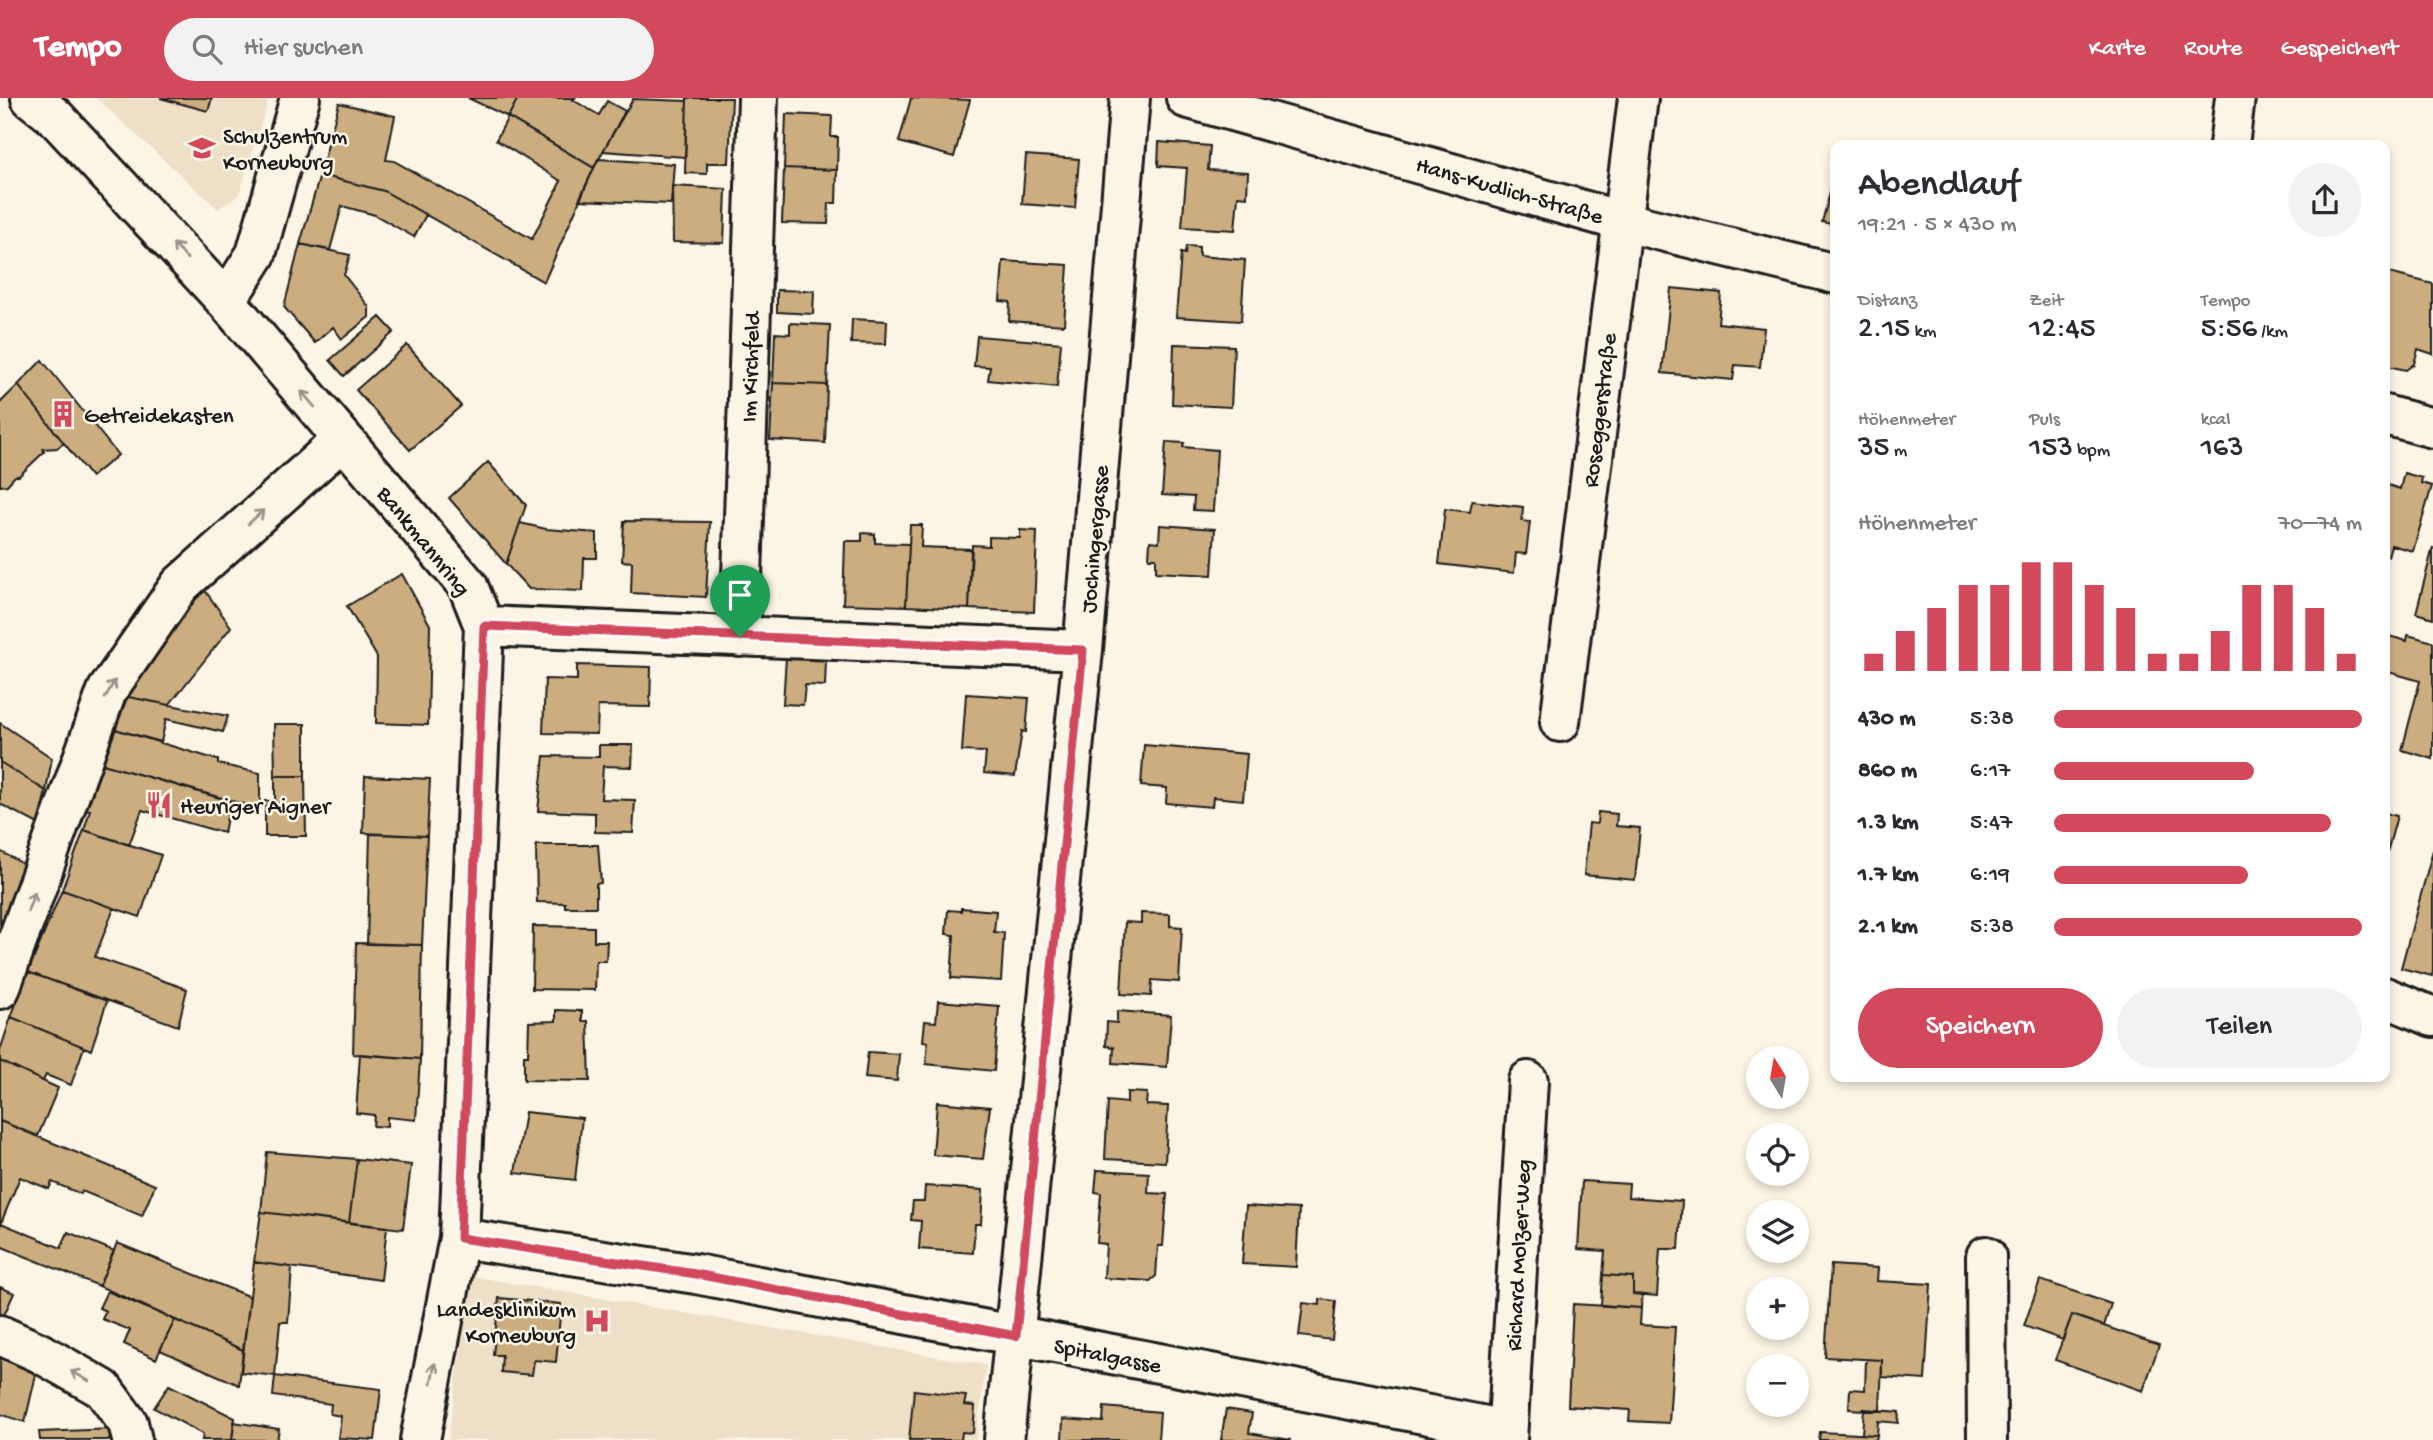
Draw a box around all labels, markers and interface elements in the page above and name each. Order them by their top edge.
search box [164,18,654,81]
text: Tempo [35,30,122,68]
icon: search [188,30,226,68]
text: Hier suchen [244,34,363,65]
text: Karte [2089,35,2146,64]
text: Route [2184,35,2243,64]
text: Gespeichert [2281,35,2398,64]
place label: Schulzentrum Korneuburg [223,125,347,178]
school or university icon: Schulzentrum Korneuburg [187,133,217,163]
street label: Hans-Kudlich-Straße [1412,153,1607,232]
button: share [2288,163,2362,237]
text: Abendlauf [1858,164,2019,208]
text: 19:21 · 5 × 430 m [1858,212,2016,239]
one-way arrow [172,242,188,260]
text: Distanz [1858,290,1917,313]
text: Zeit [2029,290,2063,313]
text: Tempo [2201,290,2250,313]
street label: Im Kirchfeld [737,310,768,423]
text: 2.15 [1858,313,1910,348]
text: 12:45 [2029,313,2096,348]
text: 5:56 [2201,313,2257,348]
text: km [1910,321,1937,344]
text: /km [2257,321,2288,344]
street label: Roseggerstraße [1579,331,1624,489]
one-way arrow [301,391,316,409]
building icon: Getreidekasten [48,399,78,429]
place label: Getreidekasten [84,404,234,431]
text: Höhenmeter [1858,409,1955,432]
text: Puls [2029,409,2060,432]
text: kcal [2201,409,2230,432]
text: 35 [1858,432,1889,467]
text: 153 [2029,432,2073,467]
text: 163 [2201,432,2244,467]
text: m [1889,440,1907,463]
text: bpm [2073,440,2110,463]
street label: Jochingergasse [1077,463,1116,614]
street label: Bankmannring [369,481,475,603]
one-way arrow [247,509,265,525]
text: Höhenmeter [1858,511,1976,538]
text: 70–74 m [2278,511,2362,538]
pin [710,565,770,637]
icon: arrive [721,576,759,614]
one-way arrow [103,679,117,699]
text: 430 m [1858,706,1916,733]
text: 5:38 [1970,706,2014,733]
text: 860 m [1858,758,1917,785]
text: 6:17 [1970,758,2010,785]
restaurant icon: Heuriger Aigner [144,790,174,820]
place label: Heuriger Aigner [180,795,332,822]
text: 1.3 km [1858,810,1918,837]
text: 5:47 [1970,810,2012,837]
text: 1.7 km [1858,862,1919,889]
text: 6:19 [1970,862,2010,889]
one-way arrow [25,891,38,913]
text: 2.1 km [1858,914,1918,941]
text: 5:38 [1970,914,2014,941]
button: Speichern [1858,988,2103,1068]
button: Teilen [2117,988,2362,1068]
north arrow [1746,1046,1810,1110]
map controls [1746,1046,1809,1417]
button: locate [1746,1123,1809,1186]
street label: Richard Molzer-Weg [1502,1159,1539,1352]
button: layers [1746,1200,1809,1263]
button: + [1746,1277,1809,1340]
place label: Landesklinikum Korneuburg [436,1298,576,1351]
hospital icon: Landesklinikum Korneuburg [582,1306,612,1336]
street label: Spitalgasse [1051,1334,1164,1381]
button: − [1746,1354,1809,1417]
one-way arrow [427,1362,441,1385]
one-way arrow [71,1369,91,1383]

